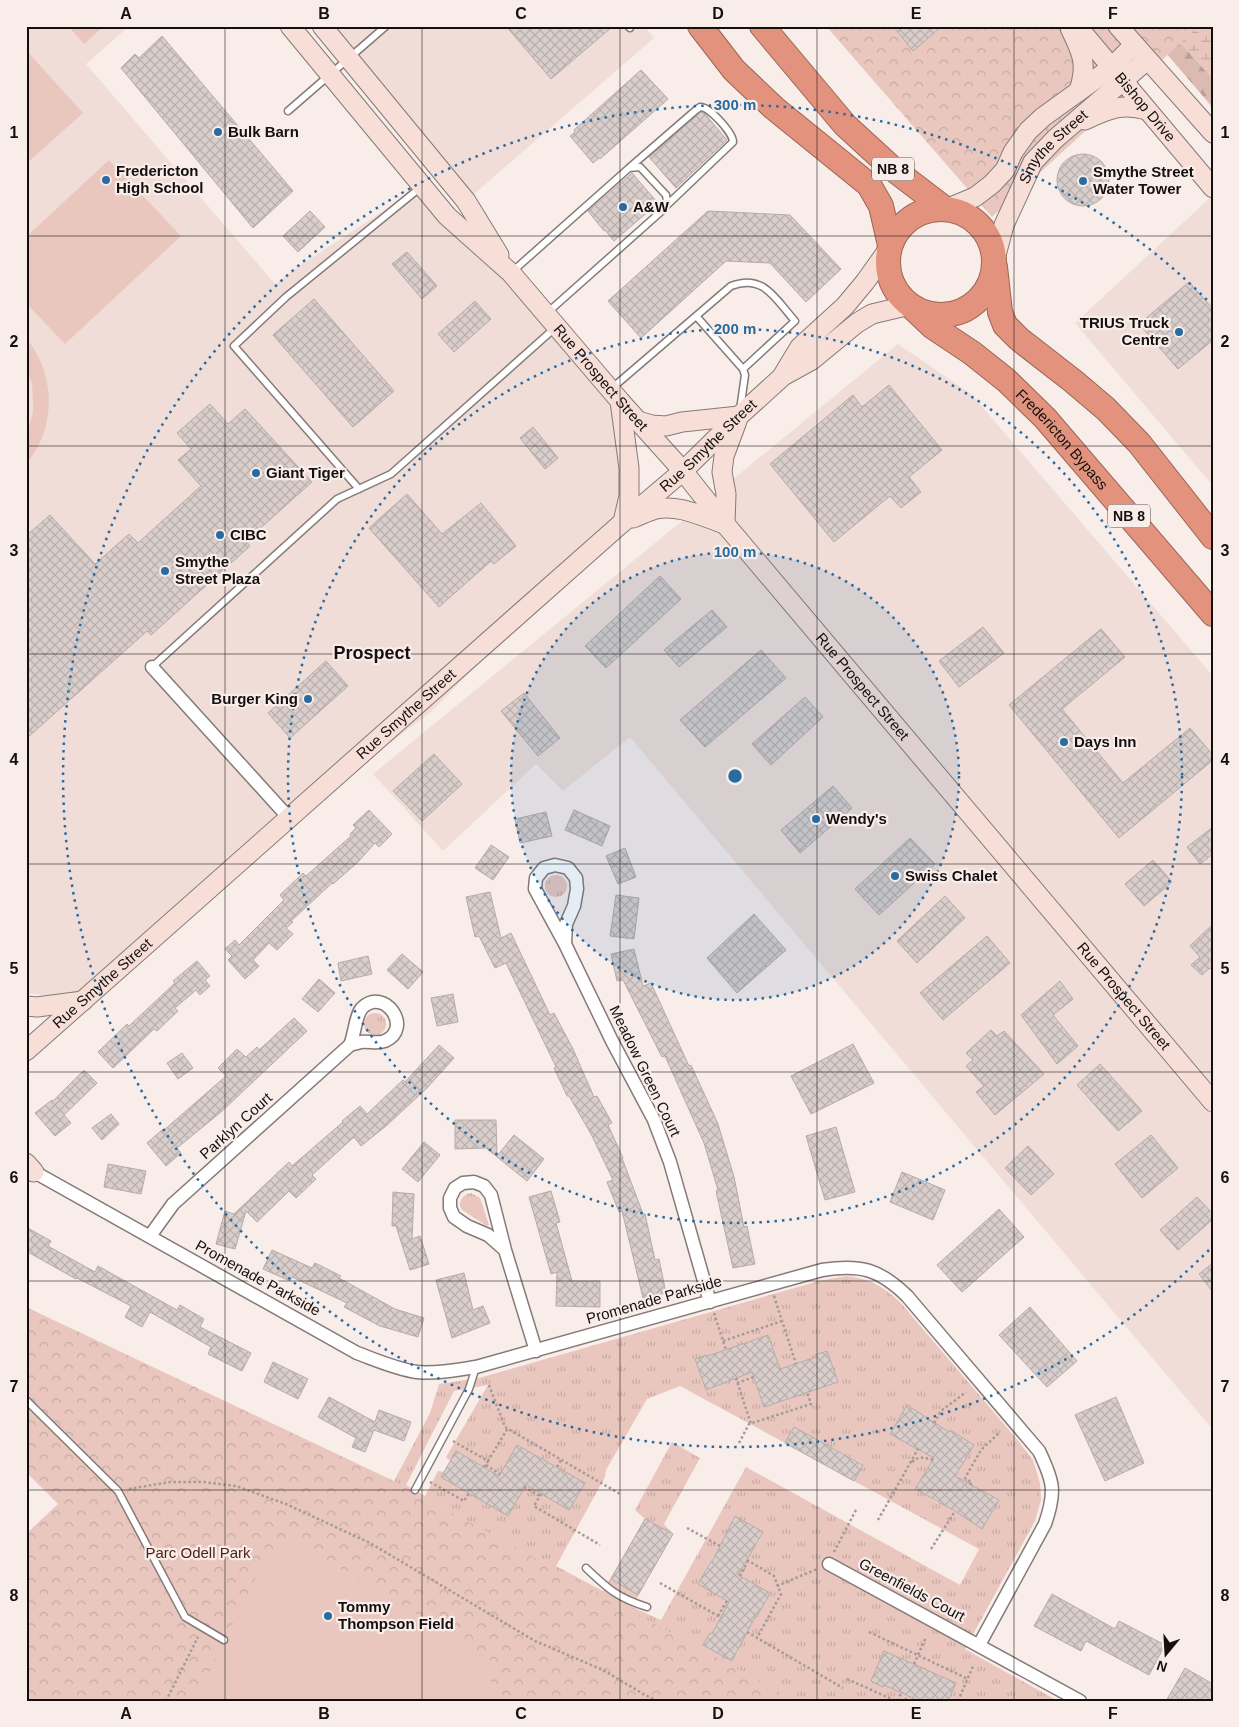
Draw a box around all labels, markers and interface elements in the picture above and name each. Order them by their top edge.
text: A [120,5,132,22]
text: B [318,5,330,22]
text: C [515,5,527,22]
text: D [712,5,724,22]
text: E [911,5,922,22]
text: F [1108,5,1118,22]
street label: Bishop Drive [1112,69,1179,145]
text: 300 m [714,96,756,113]
street label: Smythe Street [1015,105,1091,186]
place label: Bulk Barn [228,123,299,140]
text: 1 [10,124,19,141]
text: 1 [1221,124,1230,141]
marker: Bulk Barn [212,126,224,138]
road number: NB 8 [872,157,914,180]
place label: Fredericton High School [116,162,204,196]
place label: Smythe Street Water Tower [1093,163,1194,197]
marker: Fredericton High School [100,174,112,186]
marker: Smythe Street Water Tower [1077,175,1089,187]
place label: A&W [633,198,670,215]
marker: A&W [617,201,629,213]
place label: TRIUS Truck Centre [1080,314,1170,348]
text: 200 m [714,320,756,337]
street label: Rue Prospect Street [550,321,652,435]
marker: TRIUS Truck Centre [1173,326,1185,338]
text: 2 [10,333,19,350]
text: 2 [1221,333,1230,350]
street label: Fredericton Bypass [1013,385,1112,493]
street label: Rue Smythe Street [656,395,760,495]
place label: Giant Tiger [266,464,345,481]
marker: Giant Tiger [250,467,262,479]
road number: NB 8 [1108,504,1150,528]
place label: CIBC [230,526,267,543]
marker: CIBC [214,529,226,541]
text: 3 [10,542,19,559]
text: 3 [1221,542,1230,559]
text: 100 m [714,543,756,560]
place label: Smythe Street Plaza [175,553,261,587]
marker: Smythe Street Plaza [159,565,171,577]
street label: Rue Prospect Street [813,629,913,744]
district label: Prospect [333,643,411,663]
street label: Rue Smythe Street [353,665,460,762]
place label: Burger King [211,690,298,707]
marker: Burger King [302,693,314,705]
place label: Days Inn [1074,733,1137,750]
marker: Days Inn [1058,736,1070,748]
text: 4 [10,751,19,768]
text: 4 [1221,751,1230,768]
centre of rings [726,767,744,785]
place label: Wendy's [826,810,887,827]
marker: Wendy's [810,813,822,825]
place label: Swiss Chalet [905,867,998,884]
marker: Swiss Chalet [889,870,901,882]
street label: Rue Smythe Street [49,934,156,1031]
street label: Rue Prospect Street [1074,939,1175,1054]
text: 5 [10,960,19,977]
text: 5 [1221,960,1230,977]
street label: Meadow Green Court [606,1003,685,1140]
street label: Parklyn Court [196,1088,276,1162]
text: 6 [10,1169,19,1186]
text: 6 [1221,1169,1230,1186]
street label: Promenade Parkside [193,1236,324,1319]
street label: Promenade Parkside [584,1272,724,1327]
text: 7 [10,1378,19,1395]
text: 7 [1221,1378,1230,1395]
park label: Parc Odell Park [145,1544,251,1561]
street label: Greenfields Court [856,1554,969,1625]
text: 8 [10,1587,19,1604]
text: 8 [1221,1587,1230,1604]
place label: Tommy Thompson Field [338,1598,454,1632]
marker: Tommy Thompson Field [322,1610,334,1622]
north arrow [1142,1630,1192,1680]
text: N [1155,1657,1169,1676]
text: A [120,1705,132,1722]
text: B [318,1705,330,1722]
text: C [515,1705,527,1722]
text: D [712,1705,724,1722]
text: E [911,1705,922,1722]
text: F [1108,1705,1118,1722]

